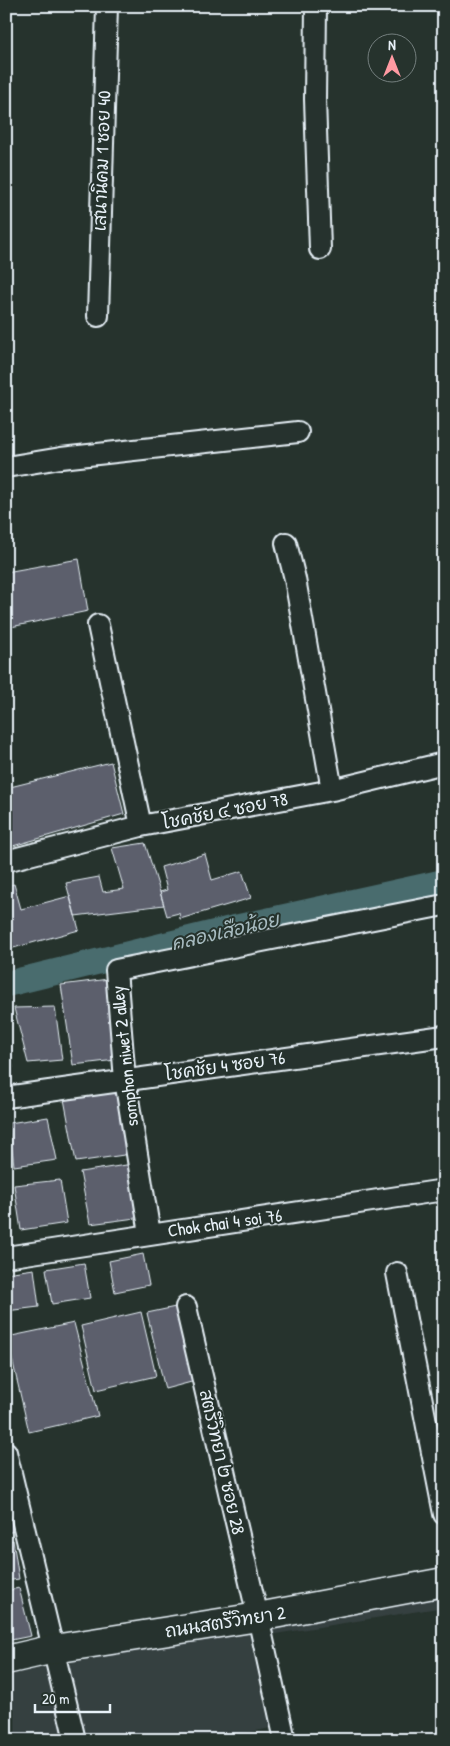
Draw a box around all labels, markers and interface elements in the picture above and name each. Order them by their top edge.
north arrow [368,32,418,82]
text: N [388,35,396,54]
street label: เสนานิคม 1 ซอย 40 [87,90,116,232]
street label: โชคชัย ๔ ซอย 78 [160,786,290,835]
water label: คลองเสือน้อย [169,906,283,956]
street label: somphon niwet 2 alley [105,984,144,1128]
street label: โชคชัย 4 ซอย 76 [163,1045,287,1086]
street label: Chok chai 4 soi 76 [166,1202,284,1243]
street label: สตรีวิทยา ๒ ซอย 28 [194,1387,251,1537]
street label: ถนนสตรีวิทยา 2 [163,1600,287,1643]
scale bar [35,1681,110,1713]
text: 20 m [42,1688,69,1709]

